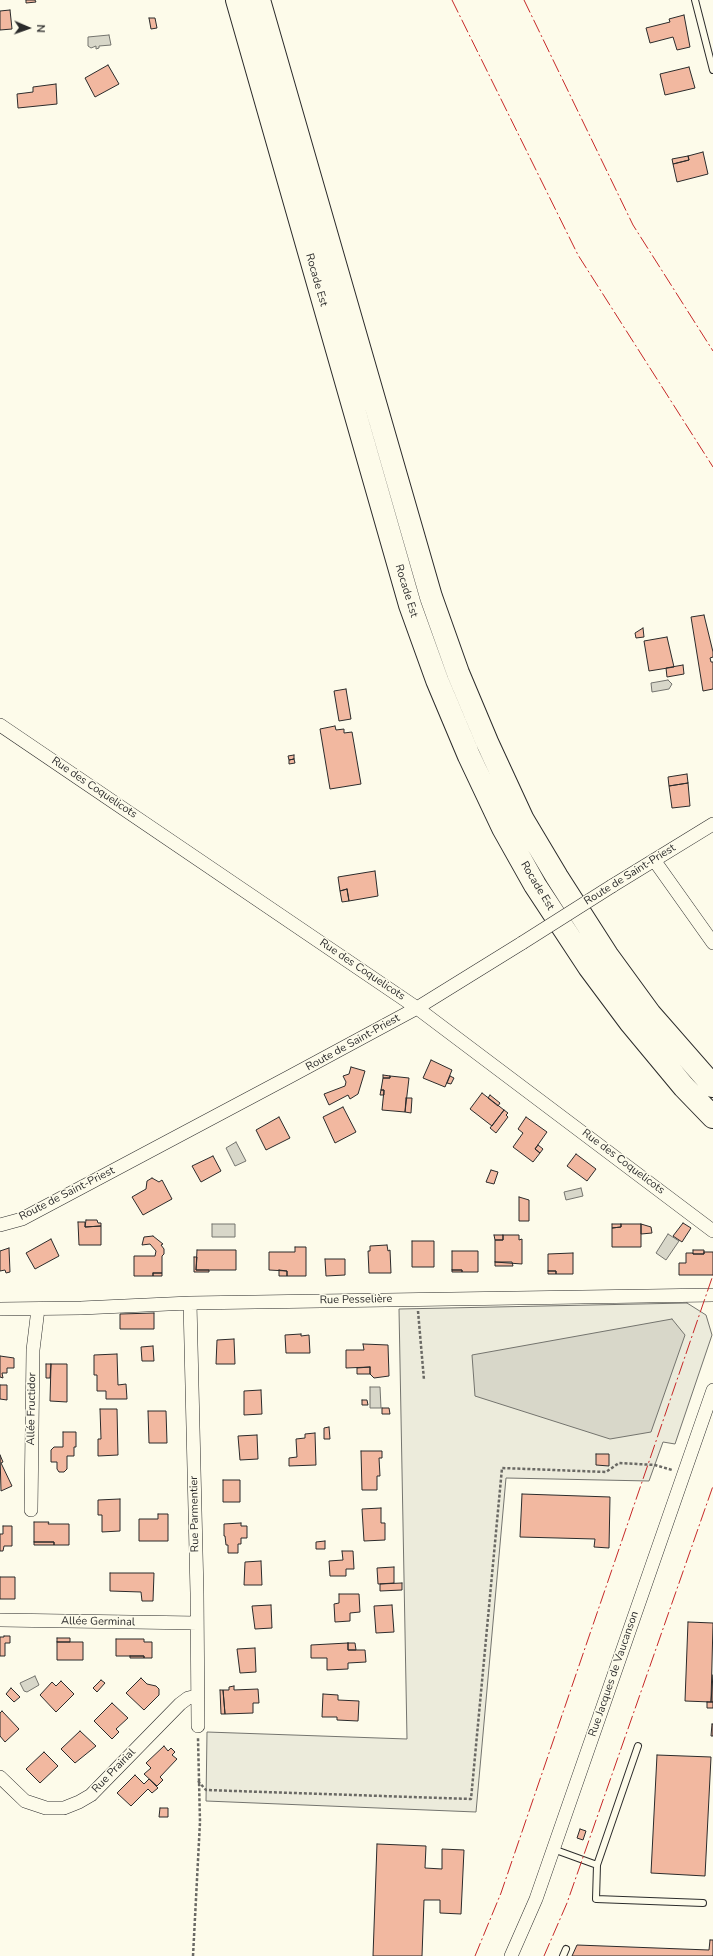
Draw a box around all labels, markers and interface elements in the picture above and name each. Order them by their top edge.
north arrow [8,8,48,48]
text: N [33,24,48,33]
street label: Rocade Est [302,252,330,308]
street label: Rocade Est [392,563,420,619]
street label: Rue des Coquelicots [49,755,139,821]
street label: Route de Saint-Priest [582,842,678,908]
street label: Rocade Est [517,859,557,913]
street label: Rue des Coquelicots [317,937,407,1003]
street label: Route de Saint-Priest [304,1012,402,1074]
street label: Rue des Coquelicots [579,1127,667,1197]
street label: Route de Saint-Priest [17,1164,117,1224]
street label: Rue Pesselière [320,1293,392,1307]
street label: Allée Fructidor [25,1372,39,1446]
street label: Rue Parmentier [188,1476,202,1552]
street label: Rue Jacques de Vaucanson [586,1609,642,1739]
street label: Allée Germinal [61,1615,135,1629]
street label: Rue Prairial [89,1746,139,1796]

